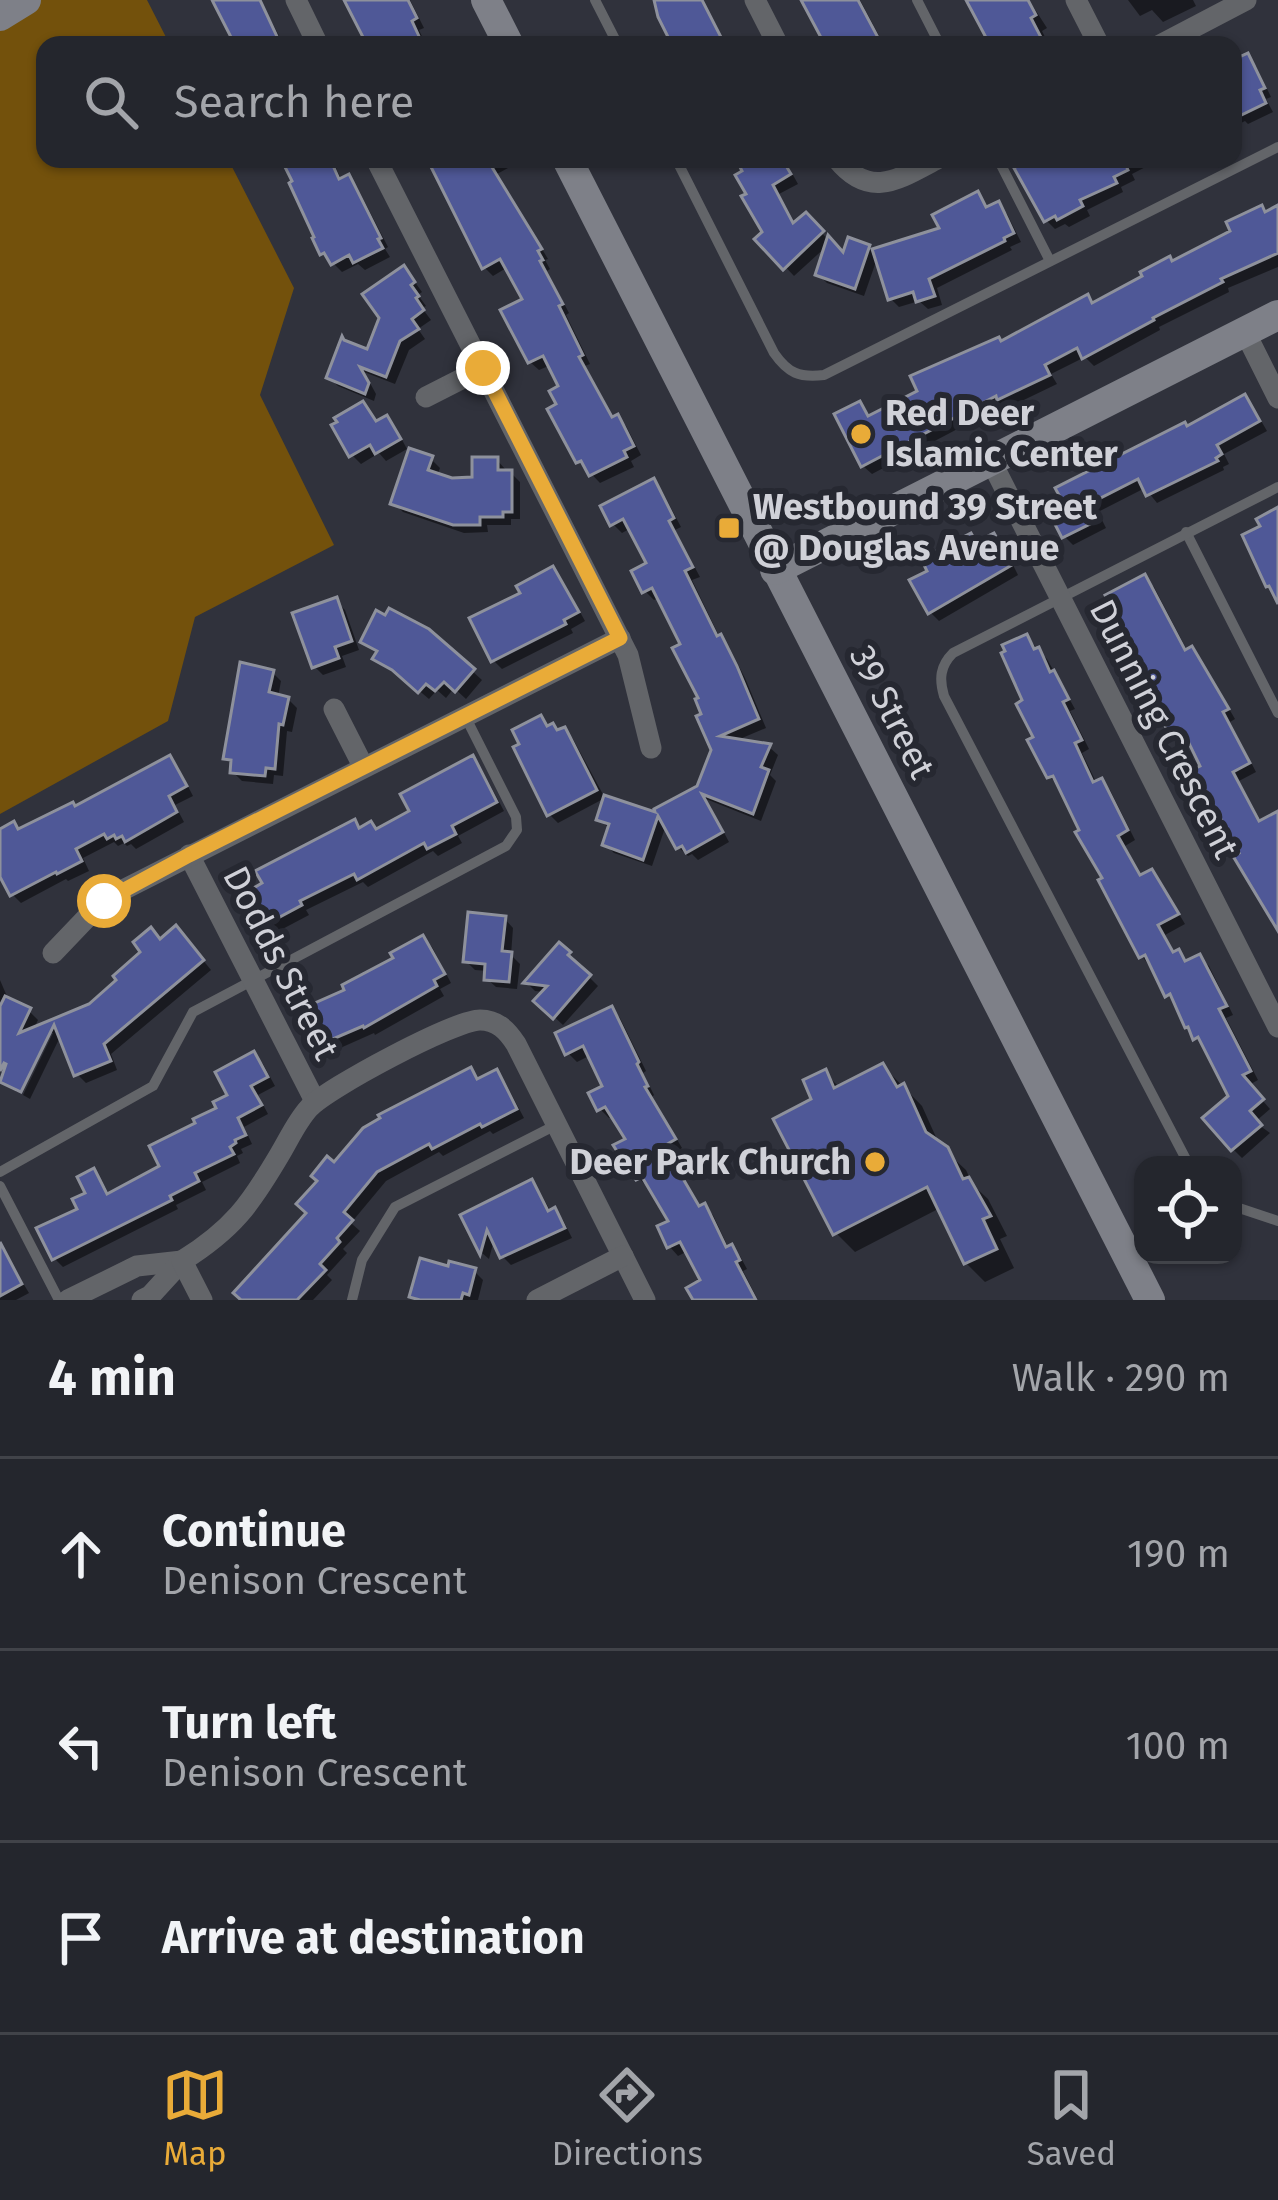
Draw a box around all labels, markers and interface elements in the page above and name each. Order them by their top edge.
search box [36,36,1242,168]
icon: search [78,69,144,135]
text: Search here [174,75,414,129]
route end [456,341,510,395]
place label: Red Deer Islamic Center [885,391,1118,476]
marker: Red Deer Islamic Center [848,421,874,447]
place label: Westbound 39 Street @ Douglas Avenue [753,485,1098,570]
marker: Westbound 39 Street @ Douglas Avenue [716,515,742,541]
street label: Dunning Crescent [1080,592,1248,866]
street label: 39 Street [840,638,944,786]
street label: Dodds Street [213,859,349,1067]
route start [77,874,131,928]
place label: Deer Park Church [569,1140,851,1184]
marker: Deer Park Church [862,1149,888,1175]
map controls [1134,1156,1242,1264]
button: locate [1134,1156,1242,1264]
text: 4 min [48,1347,176,1409]
text: Walk · 290 m [1012,1355,1230,1401]
text: Continue [162,1504,346,1558]
icon: ahead [48,1521,114,1587]
text: 190 m [1127,1531,1230,1577]
text: Denison Crescent [162,1558,467,1604]
text: Turn left [162,1696,336,1750]
icon: left [48,1713,114,1779]
text: 100 m [1126,1723,1230,1769]
text: Denison Crescent [162,1750,467,1796]
icon: arrive [48,1905,114,1971]
text: Arrive at destination [162,1911,585,1965]
tab: Map [162,2062,228,2174]
tab: Directions [552,2062,703,2174]
tab: Saved [1027,2062,1116,2174]

